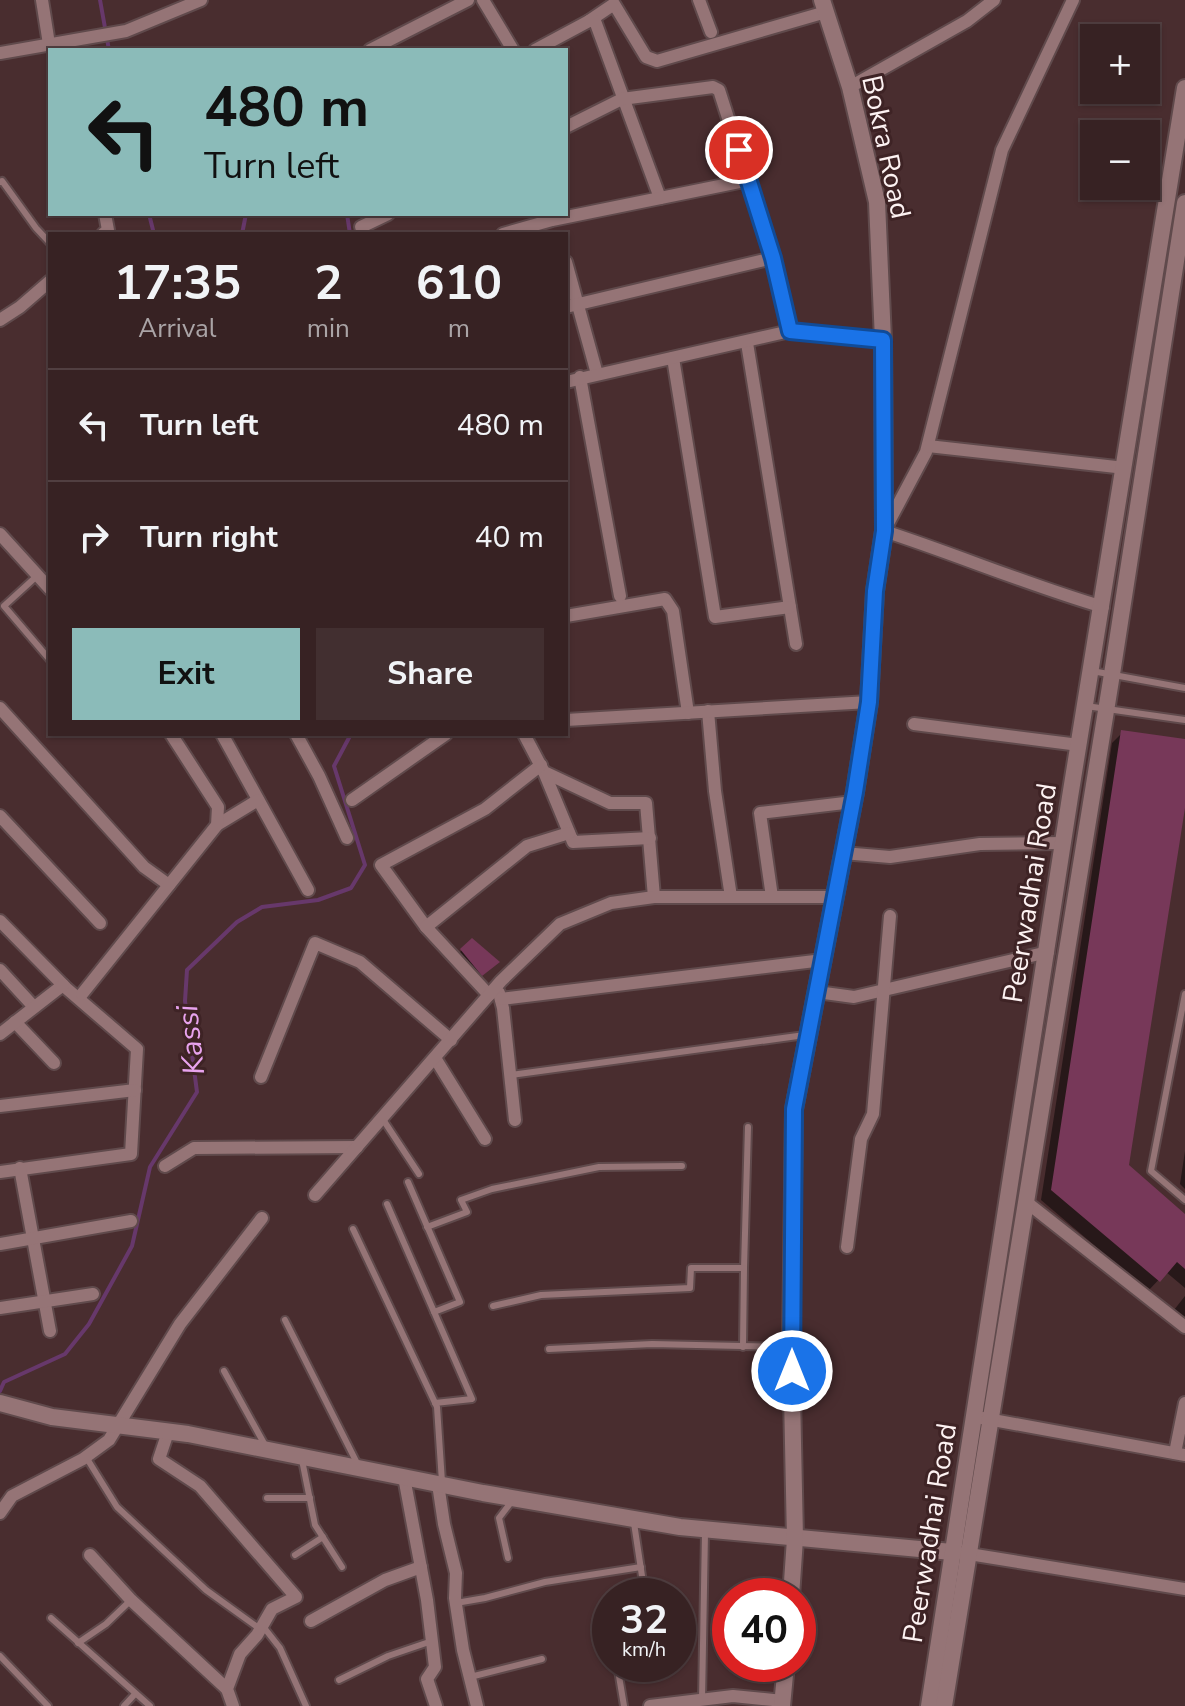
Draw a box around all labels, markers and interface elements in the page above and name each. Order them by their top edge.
map controls [1080,24,1160,200]
button: + [1080,24,1160,104]
text: 480 m [204,69,369,146]
street label: Bokra Road [852,72,920,222]
icon: left [72,80,176,184]
pin [705,116,773,184]
button: − [1080,120,1160,200]
icon: arrive [717,128,761,172]
text: Turn left [204,142,339,191]
text: 17:35 [114,250,241,316]
text: 2 [314,250,343,316]
text: 610 [416,250,502,316]
text: Arrival [138,311,217,346]
text: min [307,311,350,346]
text: m [448,311,470,346]
icon: left [72,403,116,447]
text: Turn left [140,405,258,446]
text: 480 m [457,405,544,446]
icon: right [72,515,116,559]
text: Turn right [140,517,278,558]
text: 40 m [475,517,544,558]
button: Exit [72,628,300,720]
button: Share [316,628,544,720]
street label: Peerwadhai Road [994,781,1066,1005]
water label: Kassi [167,1002,215,1077]
position arrow [750,1329,834,1413]
street label: Peerwadhai Road [894,1421,966,1645]
speed limit sign: 40 [712,1578,816,1682]
text: 32 [620,1593,668,1647]
text: km/h [622,1636,666,1663]

